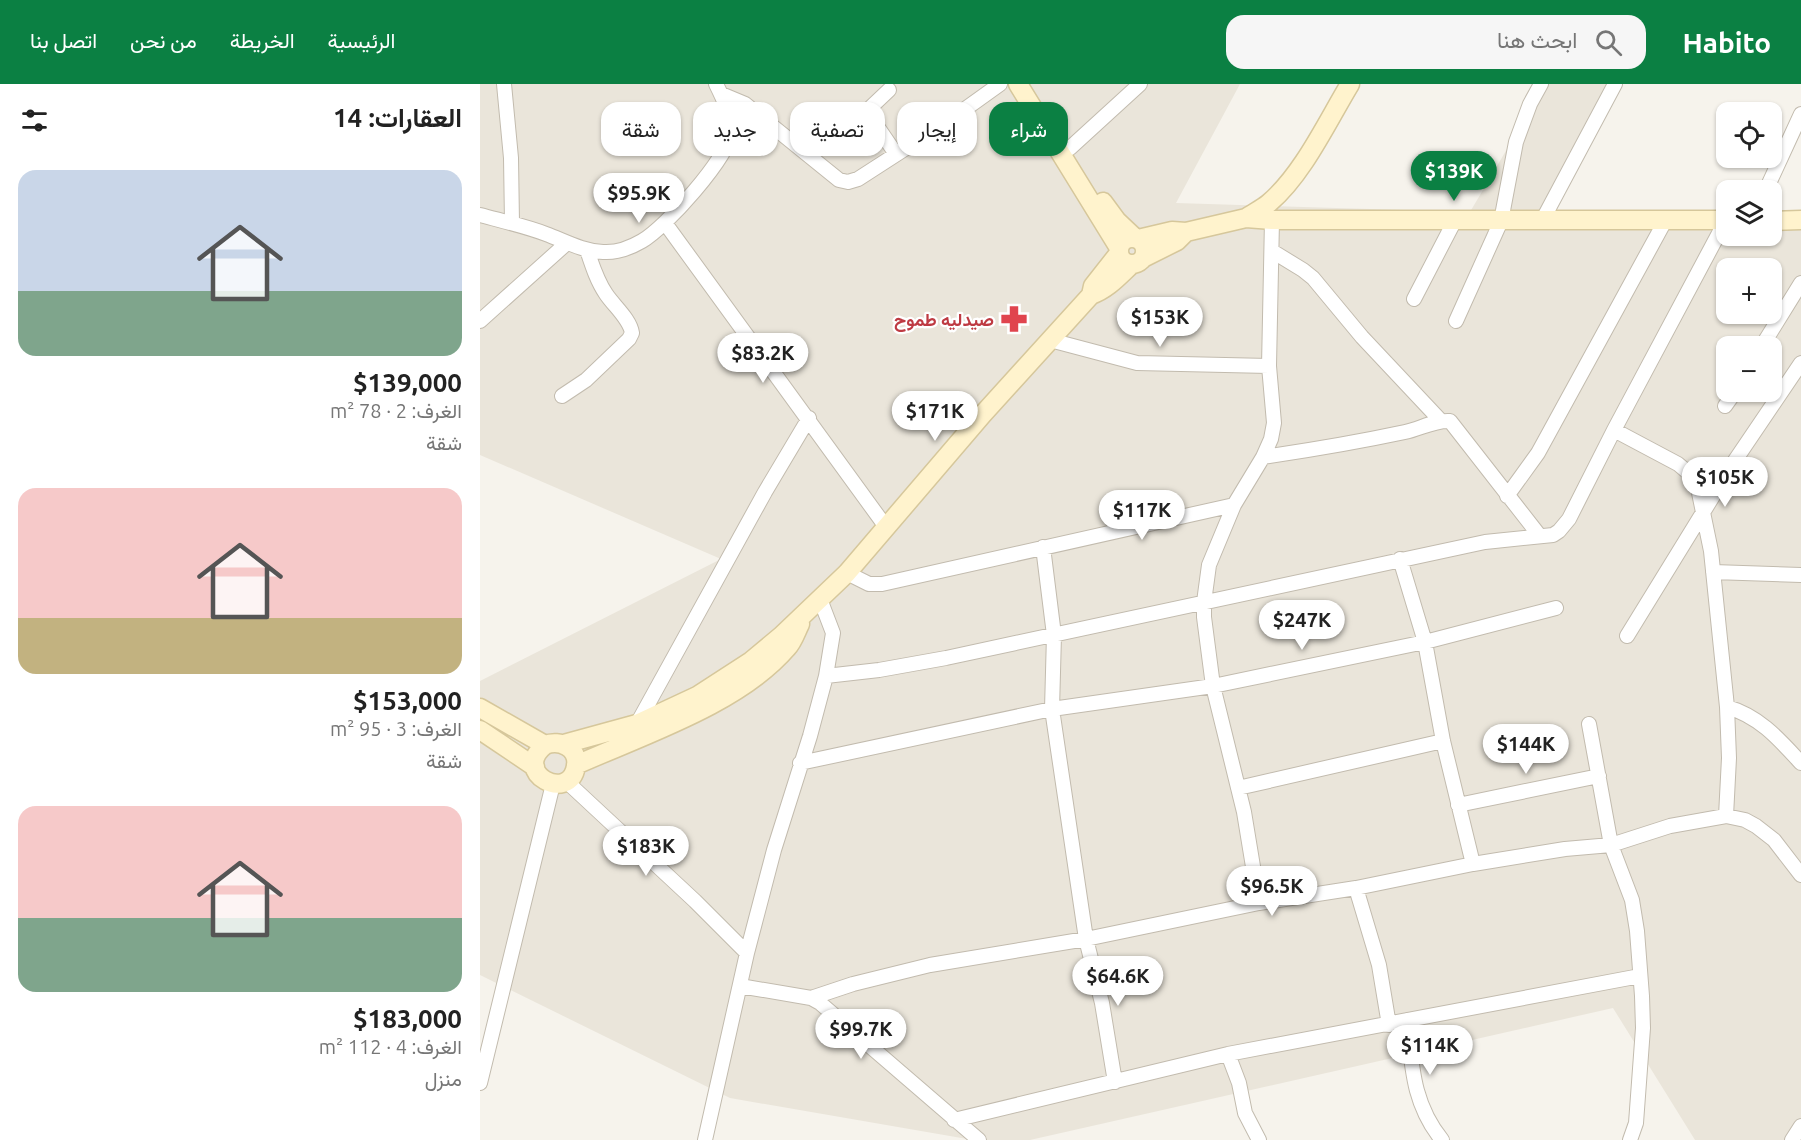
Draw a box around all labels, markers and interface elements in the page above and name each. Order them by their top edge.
search box [1226,15,1646,69]
icon: search [1592,26,1625,59]
text: ابحث هنا [1497,27,1577,52]
text: Habito [1682,27,1771,58]
text: اتصل بنا [30,28,97,52]
text: من نحن [130,28,197,52]
text: الخريطة [230,28,295,52]
text: الرئيسية [328,28,395,52]
chip: شقة [601,102,681,156]
chip: جديد [693,102,778,156]
chip: تصفية [790,102,885,156]
chip: إيجار [897,102,977,156]
chip: شراء [989,102,1068,156]
map controls [1716,102,1782,402]
button: locate [1716,102,1782,168]
text: العقارات: 14 [333,103,462,132]
icon: filters [18,104,51,137]
pin: $139K [1412,151,1496,202]
text: $139K [1425,159,1483,182]
pin: $95.9K [590,173,688,224]
button: layers [1716,180,1782,246]
text: $95.9K [607,181,671,204]
icon: home [186,209,294,317]
button: + [1716,258,1782,324]
pin: $153K [1118,297,1202,348]
pharmacy icon: صيدليه طموح [999,304,1029,334]
text: $153K [1131,305,1189,328]
place label: صيدليه طموح [894,309,994,332]
pin: $83.2K [714,333,812,384]
button: − [1716,336,1782,402]
text: $83.2K [731,341,795,364]
text: $139,000 [353,368,462,397]
pin: $171K [893,391,977,442]
text: الغرف: 2 · 78 m² [330,399,462,422]
text: $171K [906,399,964,422]
text: شقة [426,431,462,454]
pin: $105K [1683,457,1767,508]
text: $105K [1696,465,1754,488]
pin: $117K [1100,490,1184,541]
text: $117K [1113,498,1171,521]
icon: home [186,527,294,635]
pin: $247K [1260,600,1344,651]
text: $247K [1273,608,1331,631]
text: $153,000 [353,686,462,715]
text: الغرف: 3 · 95 m² [330,717,462,740]
pin: $144K [1484,724,1568,775]
text: $144K [1497,732,1555,755]
text: شقة [426,749,462,772]
pin: $183K [604,826,688,877]
text: $183K [617,834,675,857]
icon: home [186,845,294,953]
pin: $96.5K [1223,866,1321,917]
text: $96.5K [1240,874,1304,897]
pin: $64.6K [1069,956,1167,1007]
text: $64.6K [1086,964,1150,987]
text: $183,000 [353,1004,462,1033]
pin: $99.7K [812,1009,910,1060]
text: $99.7K [829,1017,893,1040]
pin: $114K [1388,1025,1472,1076]
text: $114K [1401,1033,1459,1056]
text: الغرف: 4 · 112 m² [319,1035,462,1058]
text: منزل [425,1067,462,1090]

